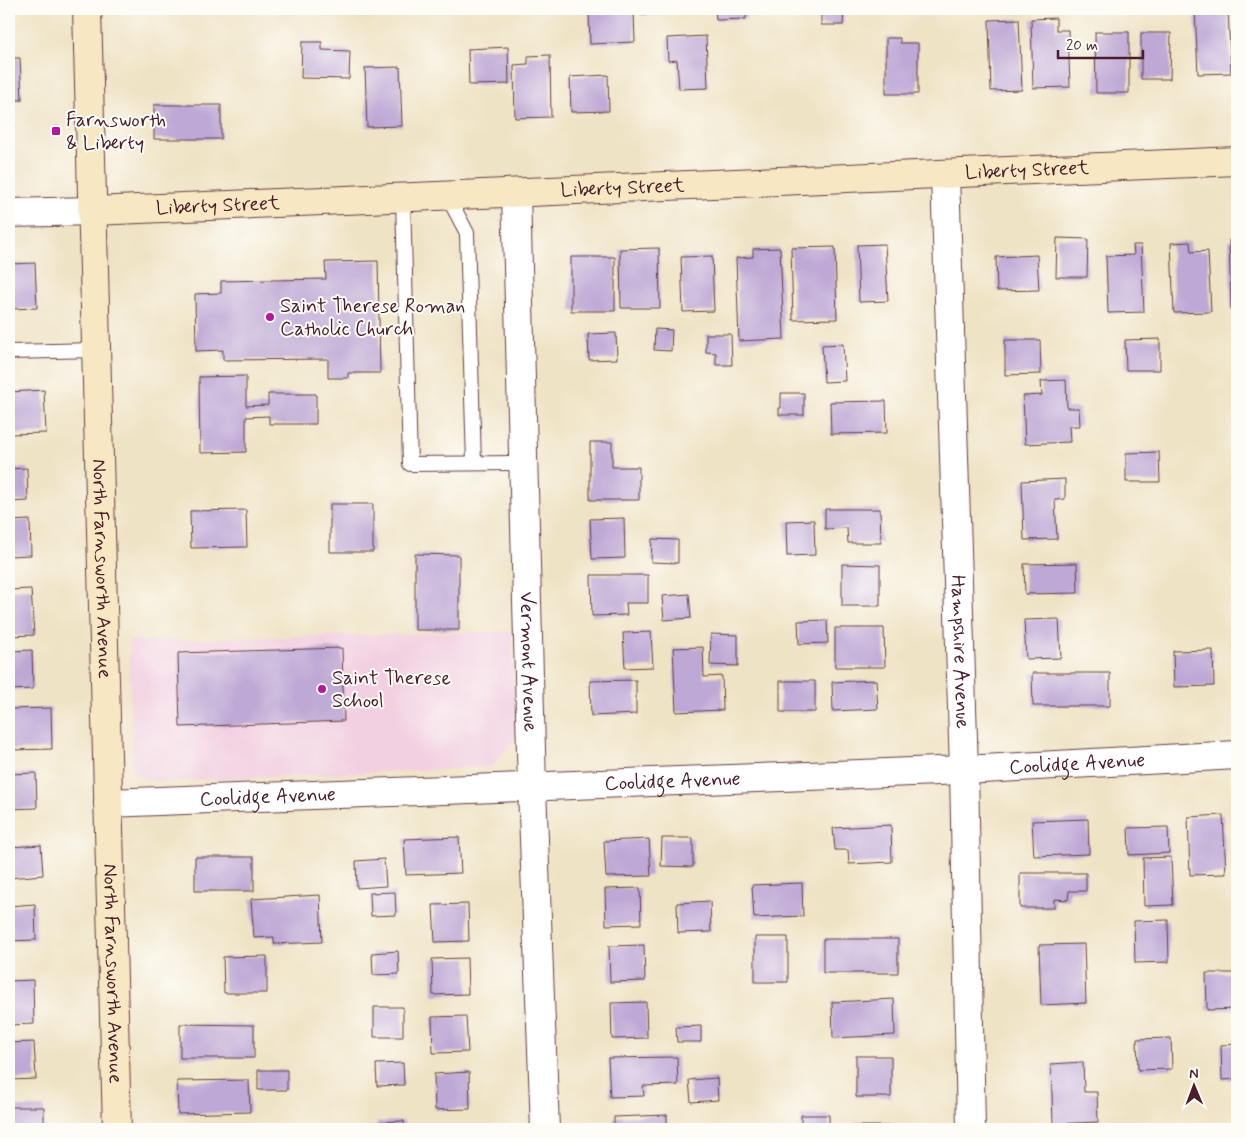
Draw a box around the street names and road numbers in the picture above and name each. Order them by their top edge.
street label: Liberty Street [965,154,1090,186]
street label: Liberty Street [560,172,685,204]
street label: Liberty Street [155,189,281,222]
street label: North Farnsworth Avenue [86,458,118,679]
street label: Hampshire Avenue [944,574,976,729]
street label: Vermont Avenue [513,591,544,732]
street label: Coolidge Avenue [1008,747,1146,781]
street label: Coolidge Avenue [604,765,741,797]
street label: Coolidge Avenue [199,781,336,813]
street label: North Farnsworth Avenue [96,863,129,1084]

